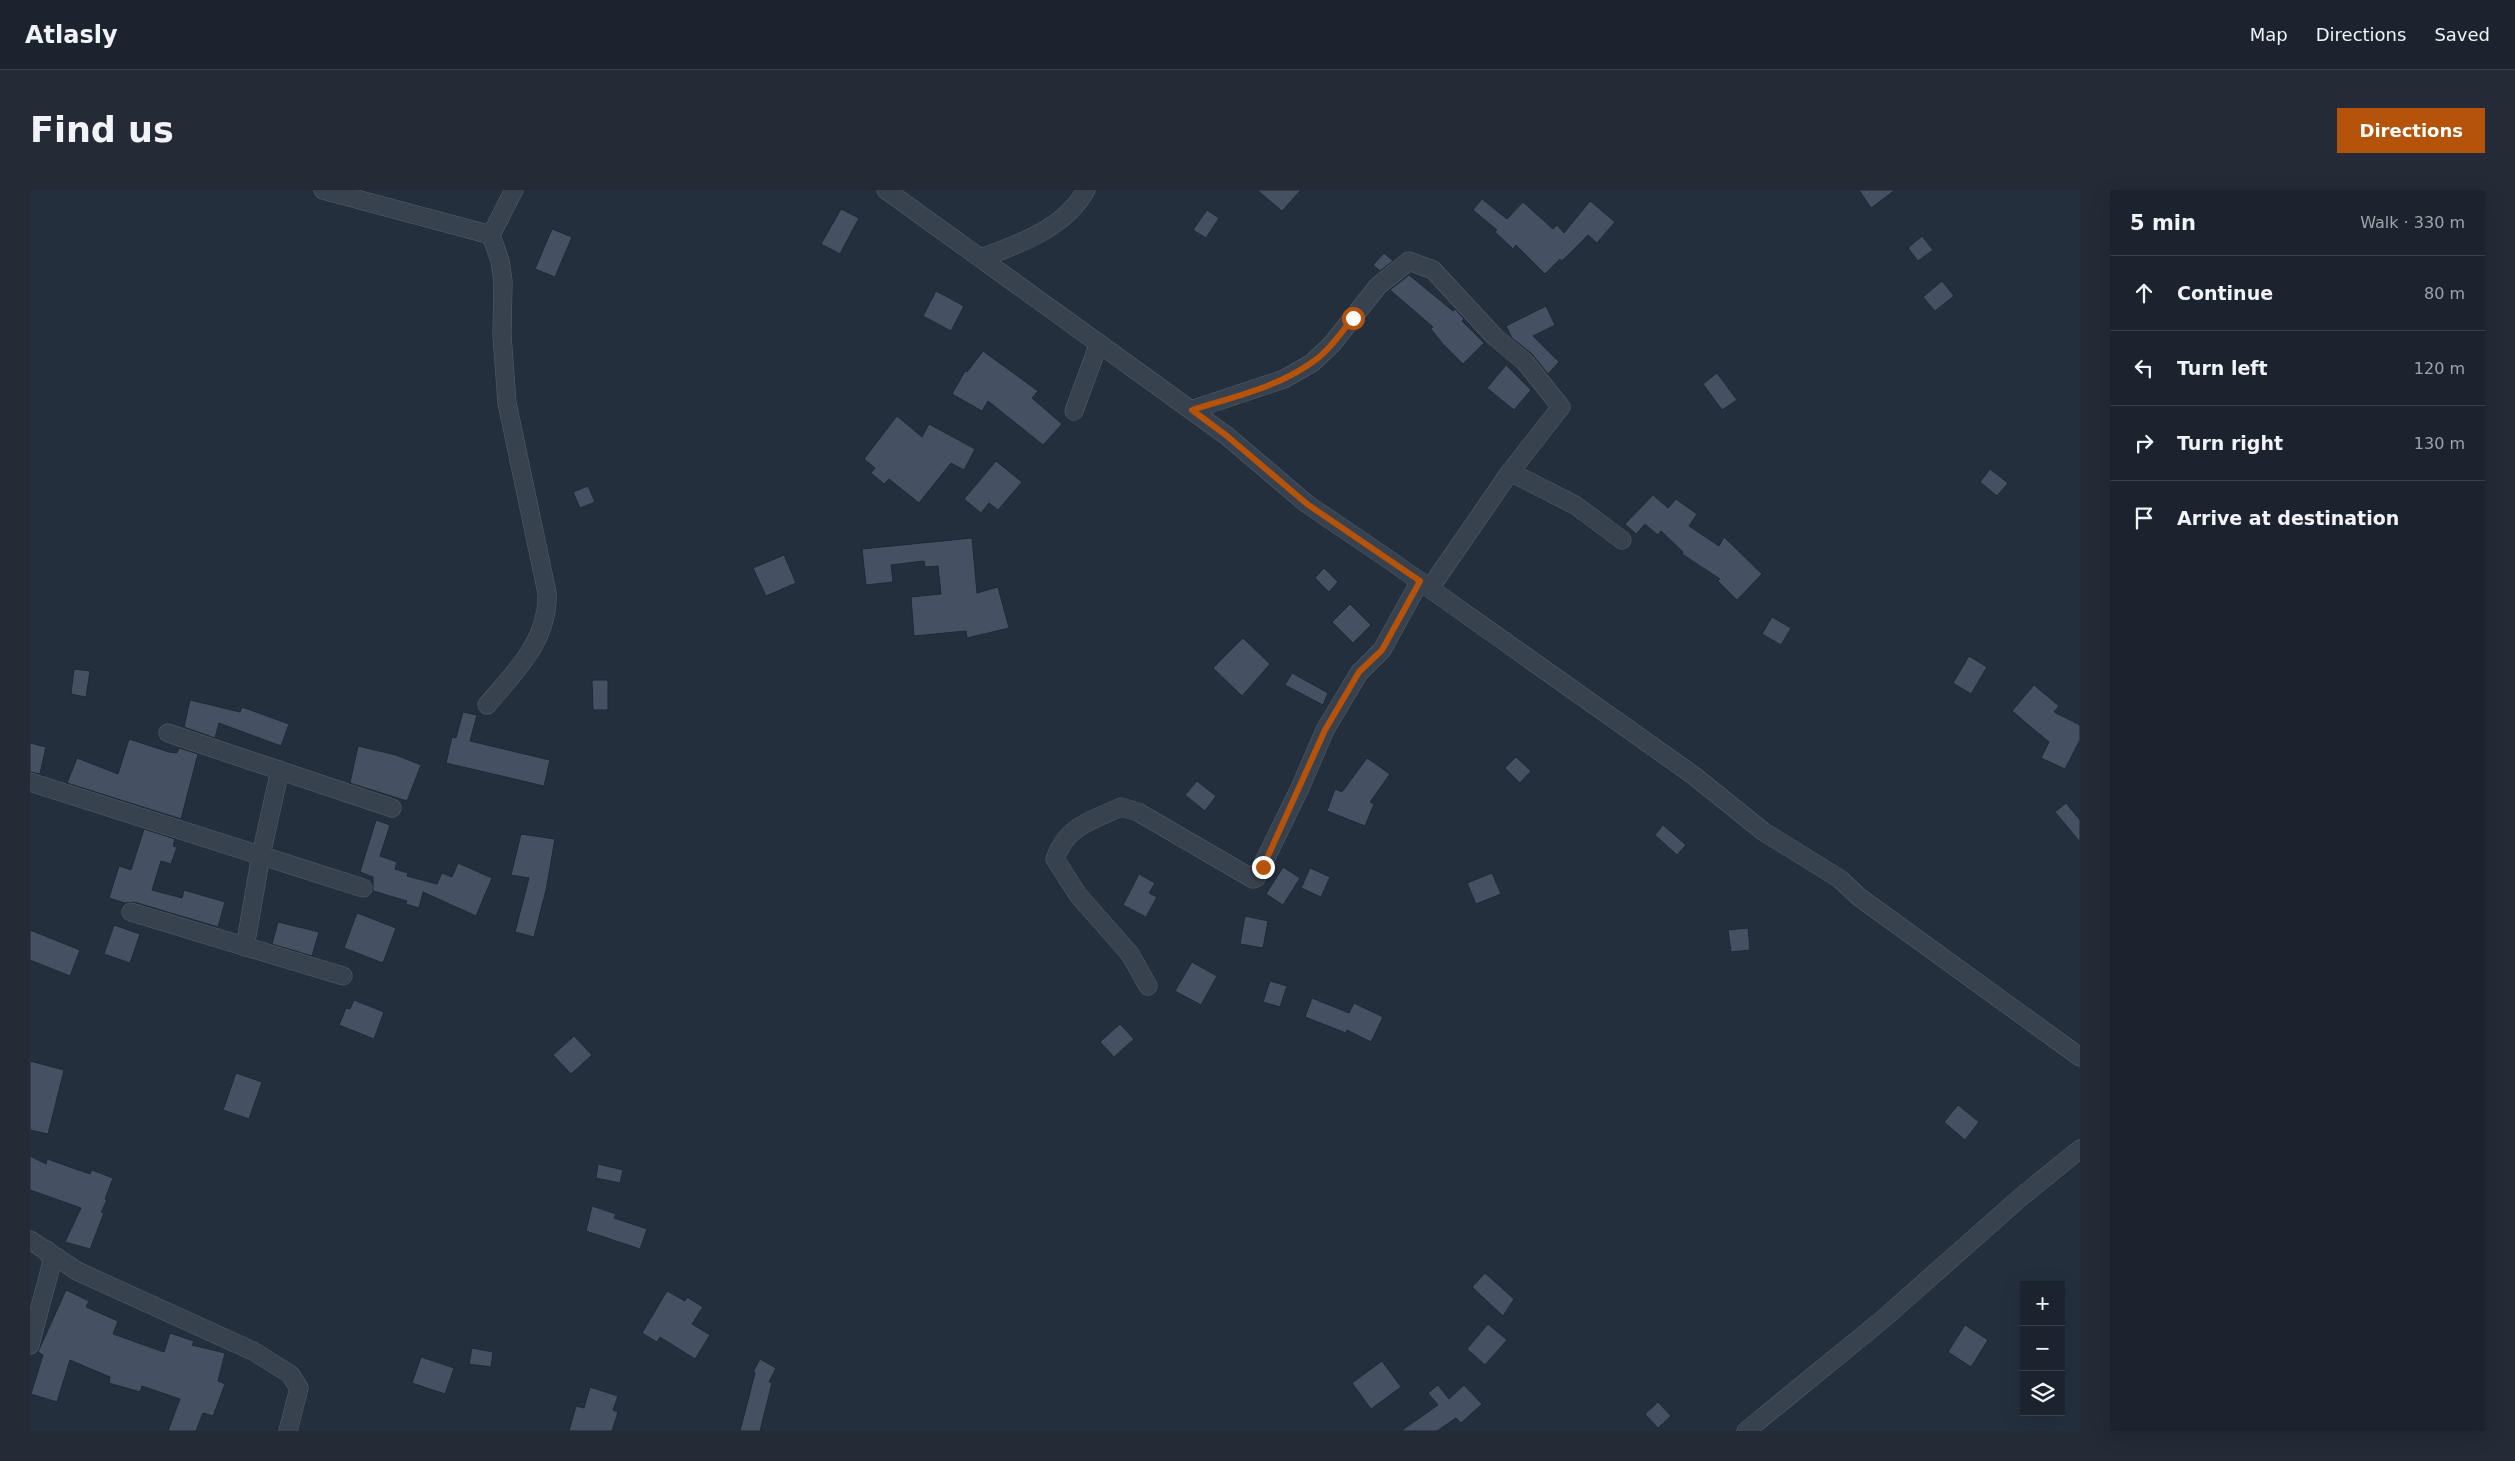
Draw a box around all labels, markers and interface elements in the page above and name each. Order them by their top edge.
text: Atlasly [25,21,118,49]
text: Map [2250,24,2288,45]
text: Directions [2316,24,2406,45]
text: Saved [2434,24,2490,45]
button: Directions [2337,108,2485,153]
text: Find us [30,110,174,150]
text: 5 min [2130,211,2196,235]
text: Walk · 330 m [2360,213,2465,232]
icon: ahead [2130,279,2158,307]
text: Continue [2177,282,2273,304]
text: 80 m [2424,284,2465,303]
route start [1342,307,1365,330]
icon: left [2130,354,2158,382]
text: Turn left [2177,357,2268,379]
text: 120 m [2414,359,2465,378]
icon: right [2130,429,2158,457]
text: Turn right [2177,432,2283,454]
text: 130 m [2414,434,2465,453]
icon: arrive [2130,504,2158,532]
text: Arrive at destination [2177,507,2399,529]
route end [1252,856,1275,879]
map controls [2020,1281,2065,1416]
button: + [2020,1281,2065,1326]
button: − [2020,1326,2065,1371]
button: layers [2020,1371,2065,1416]

